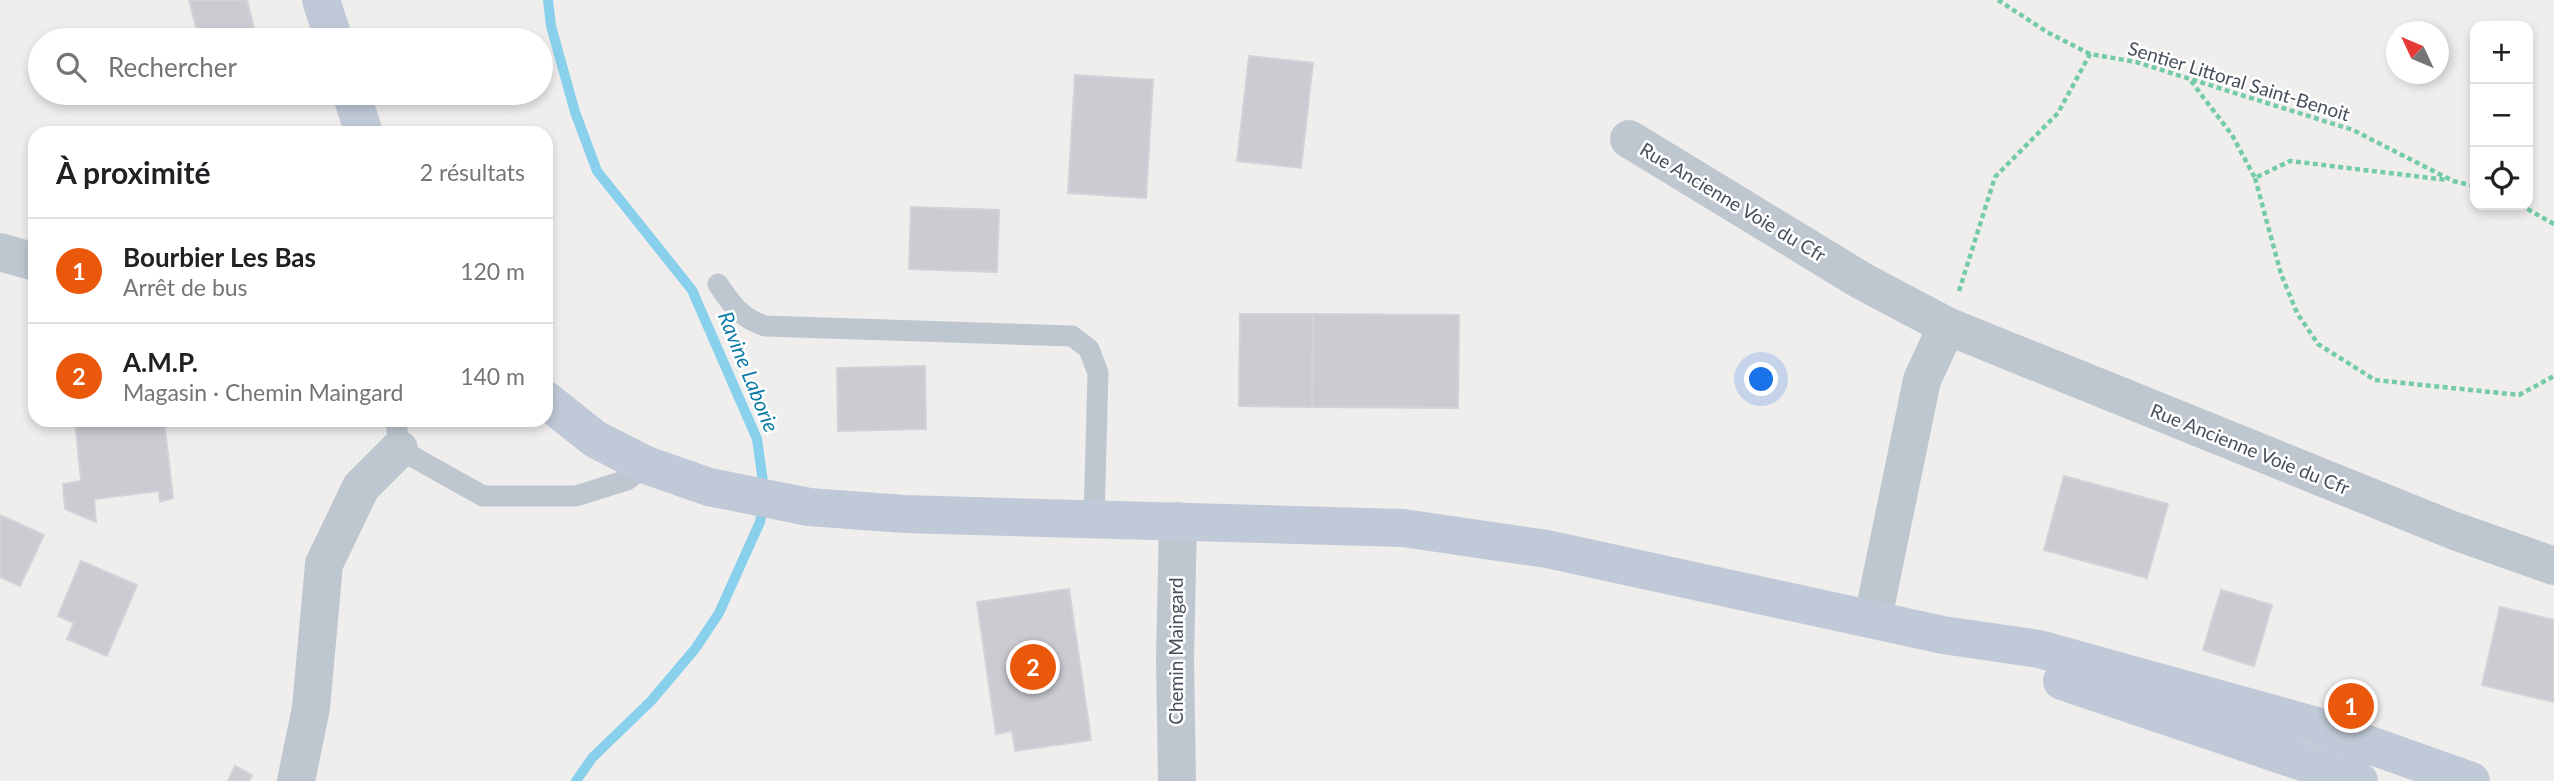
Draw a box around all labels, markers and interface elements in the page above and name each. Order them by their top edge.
north arrow [2386,21,2449,84]
map controls [2470,21,2533,210]
button: + [2470,21,2533,84]
search box [28,28,553,105]
street label: Sentier Littoral Saint-Benoit [2125,36,2353,125]
icon: search [52,48,90,86]
text: Rechercher [108,51,237,83]
button: − [2470,84,2533,147]
street label: Rue Ancienne Voie du Cfr [1636,137,1830,266]
button: locate [2470,147,2533,210]
text: À proximité [56,154,211,190]
text: 2 résultats [420,158,525,186]
text: Bourbier Les Bas [123,241,316,273]
text: 1 [72,257,86,285]
text: 120 m [460,257,525,285]
text: Arrêt de bus [123,273,248,301]
water label: Ravine Laborie [714,307,785,435]
text: A.M.P. [123,346,198,378]
text: 2 [72,362,86,390]
text: 140 m [460,362,525,390]
your location [1744,362,1778,396]
text: Magasin · Chemin Maingard [123,378,403,406]
street label: Rue Ancienne Voie du Cfr [2147,398,2353,499]
street label: Chemin Maingard [1164,577,1187,725]
pin: 2 [1010,641,1056,693]
pin: 1 [2328,680,2374,732]

